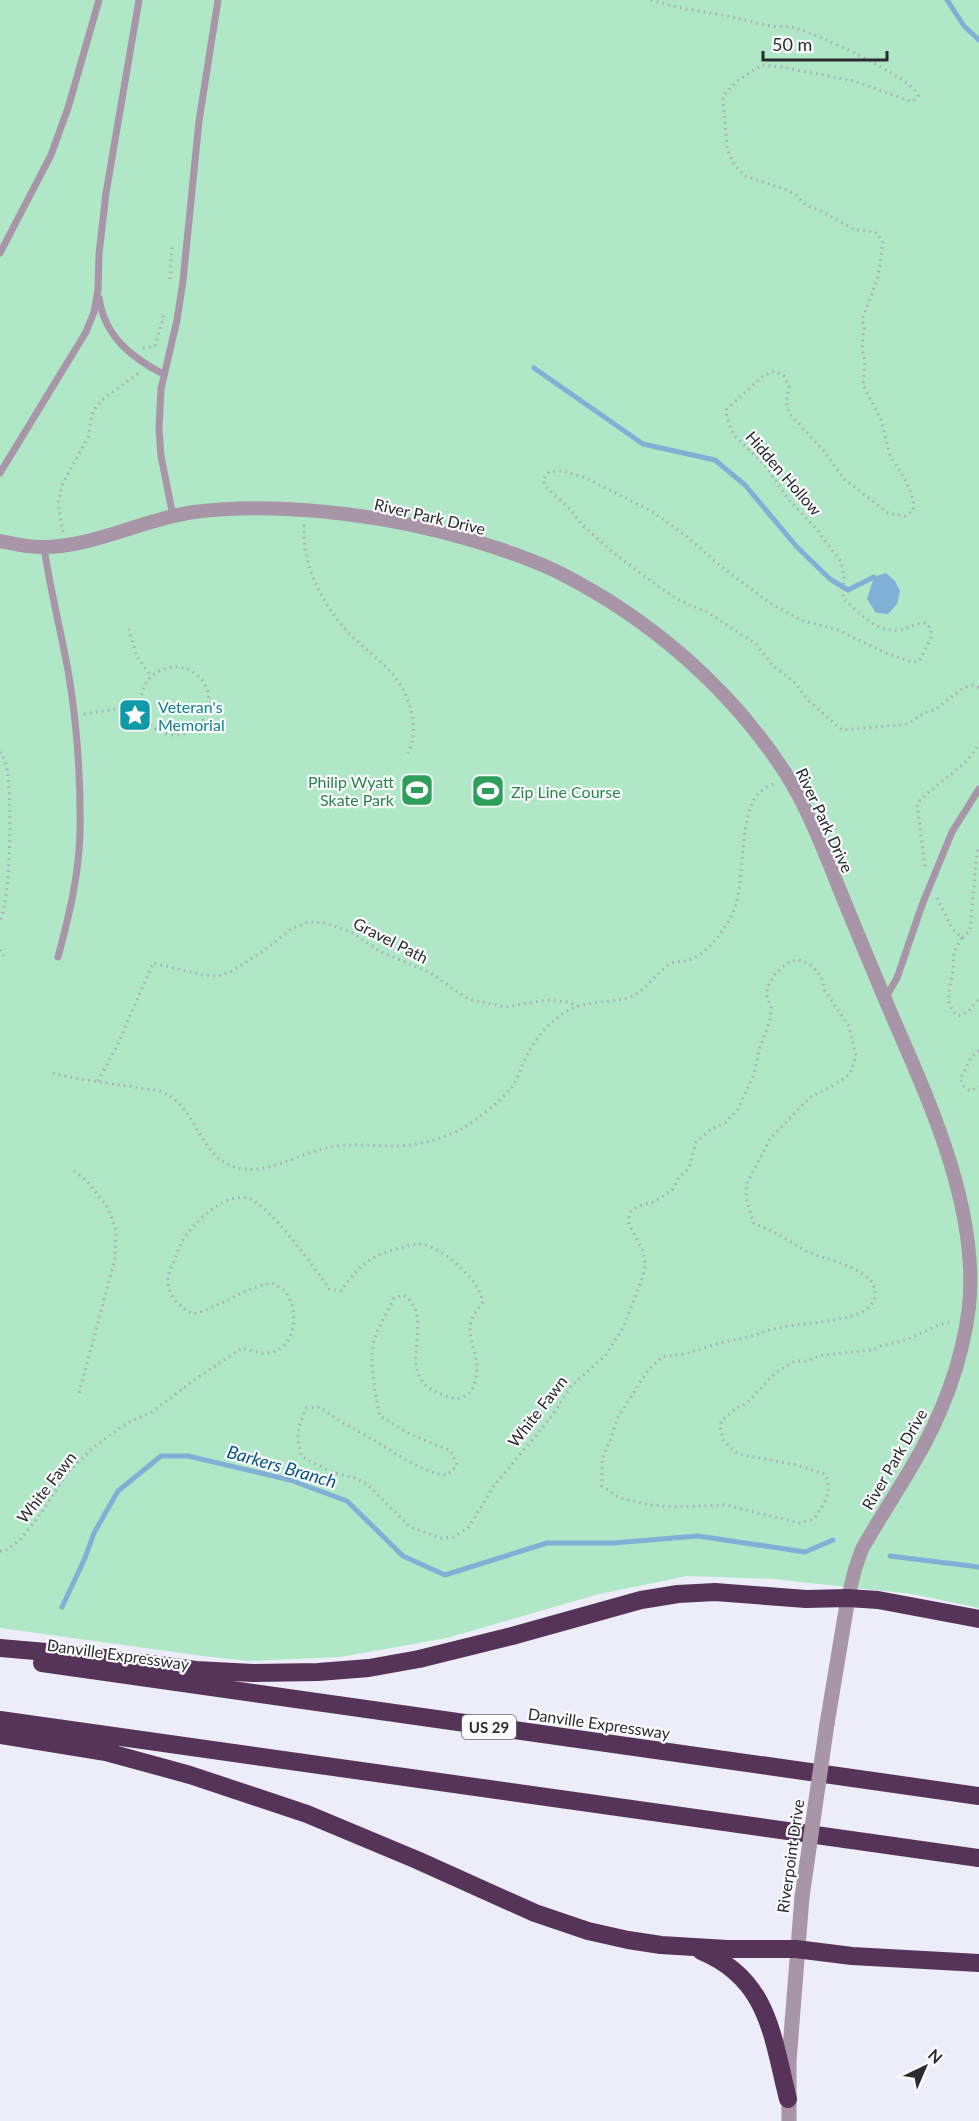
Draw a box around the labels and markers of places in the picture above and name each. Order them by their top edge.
place icon: Veteran's Memorial [117,697,153,733]
place label: Veteran's Memorial [158,697,225,734]
place label: Philip Wyatt Skate Park [308,772,395,809]
sports icon: Philip Wyatt Skate Park [399,772,435,808]
sports icon: Zip Line Course [470,773,506,809]
place label: Zip Line Course [511,782,621,801]

